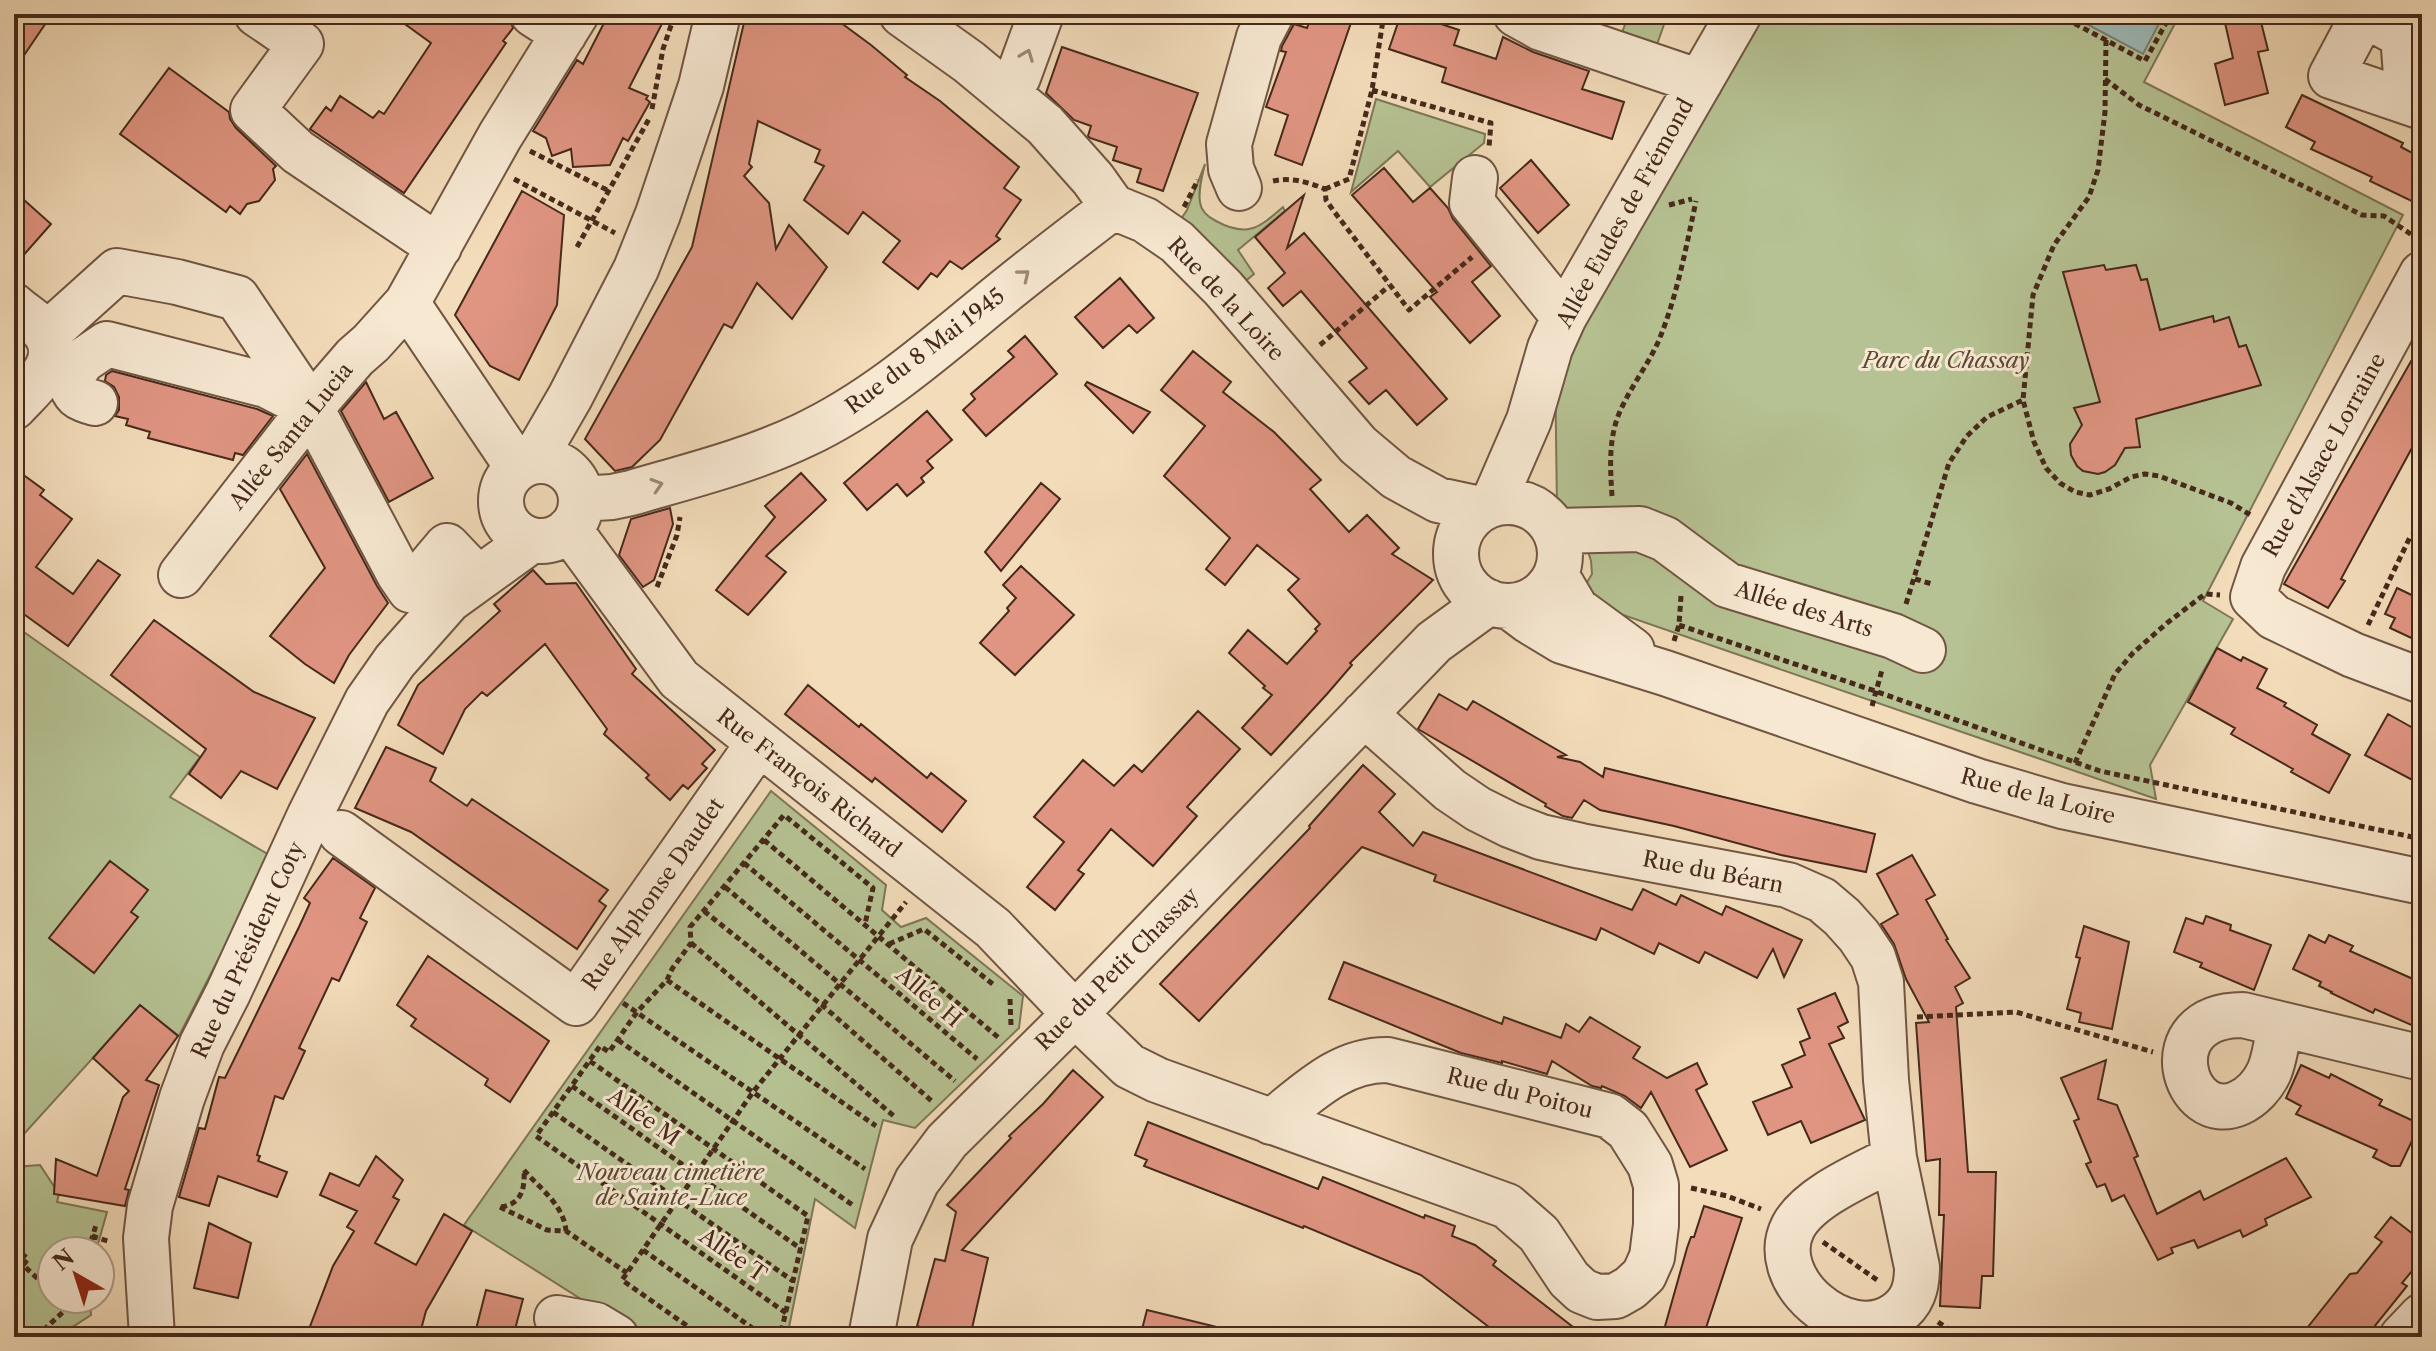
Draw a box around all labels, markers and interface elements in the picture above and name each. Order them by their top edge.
one-way arrow [1017,48,1034,62]
street label: Allée Eudes de Frémond [1550,94,1699,333]
street label: Rue de la Loire [1162,232,1290,366]
one-way arrow [1015,270,1030,285]
street label: Rue du 8 Mai 1945 [840,282,1010,420]
park label: Parc du Chassay [1861,347,2029,374]
street label: Rue d'Alsace Lorraine [2257,348,2391,562]
street label: Allée Santa Lucia [223,357,359,516]
one-way arrow [650,478,664,494]
street label: Allée des Arts [1731,575,1876,643]
street label: Rue François Richard [712,703,906,863]
street label: Rue de la Loire [1958,762,2118,830]
street label: Rue Alphonse Daudet [576,792,730,995]
street label: Rue du Président Coty [186,837,310,1063]
street label: Rue du Béarn [1640,845,1786,899]
street label: Rue du Petit Chassay [1030,881,1205,1056]
street label: Allée H [890,960,968,1033]
street label: Rue du Poitou [1444,1062,1596,1124]
street label: Allée M [602,1082,685,1152]
park label: Nouveau cimetière de Sainte-Luce [576,1159,766,1211]
street label: Allée T [693,1222,772,1288]
north arrow [36,1235,116,1315]
text: N [48,1243,80,1276]

